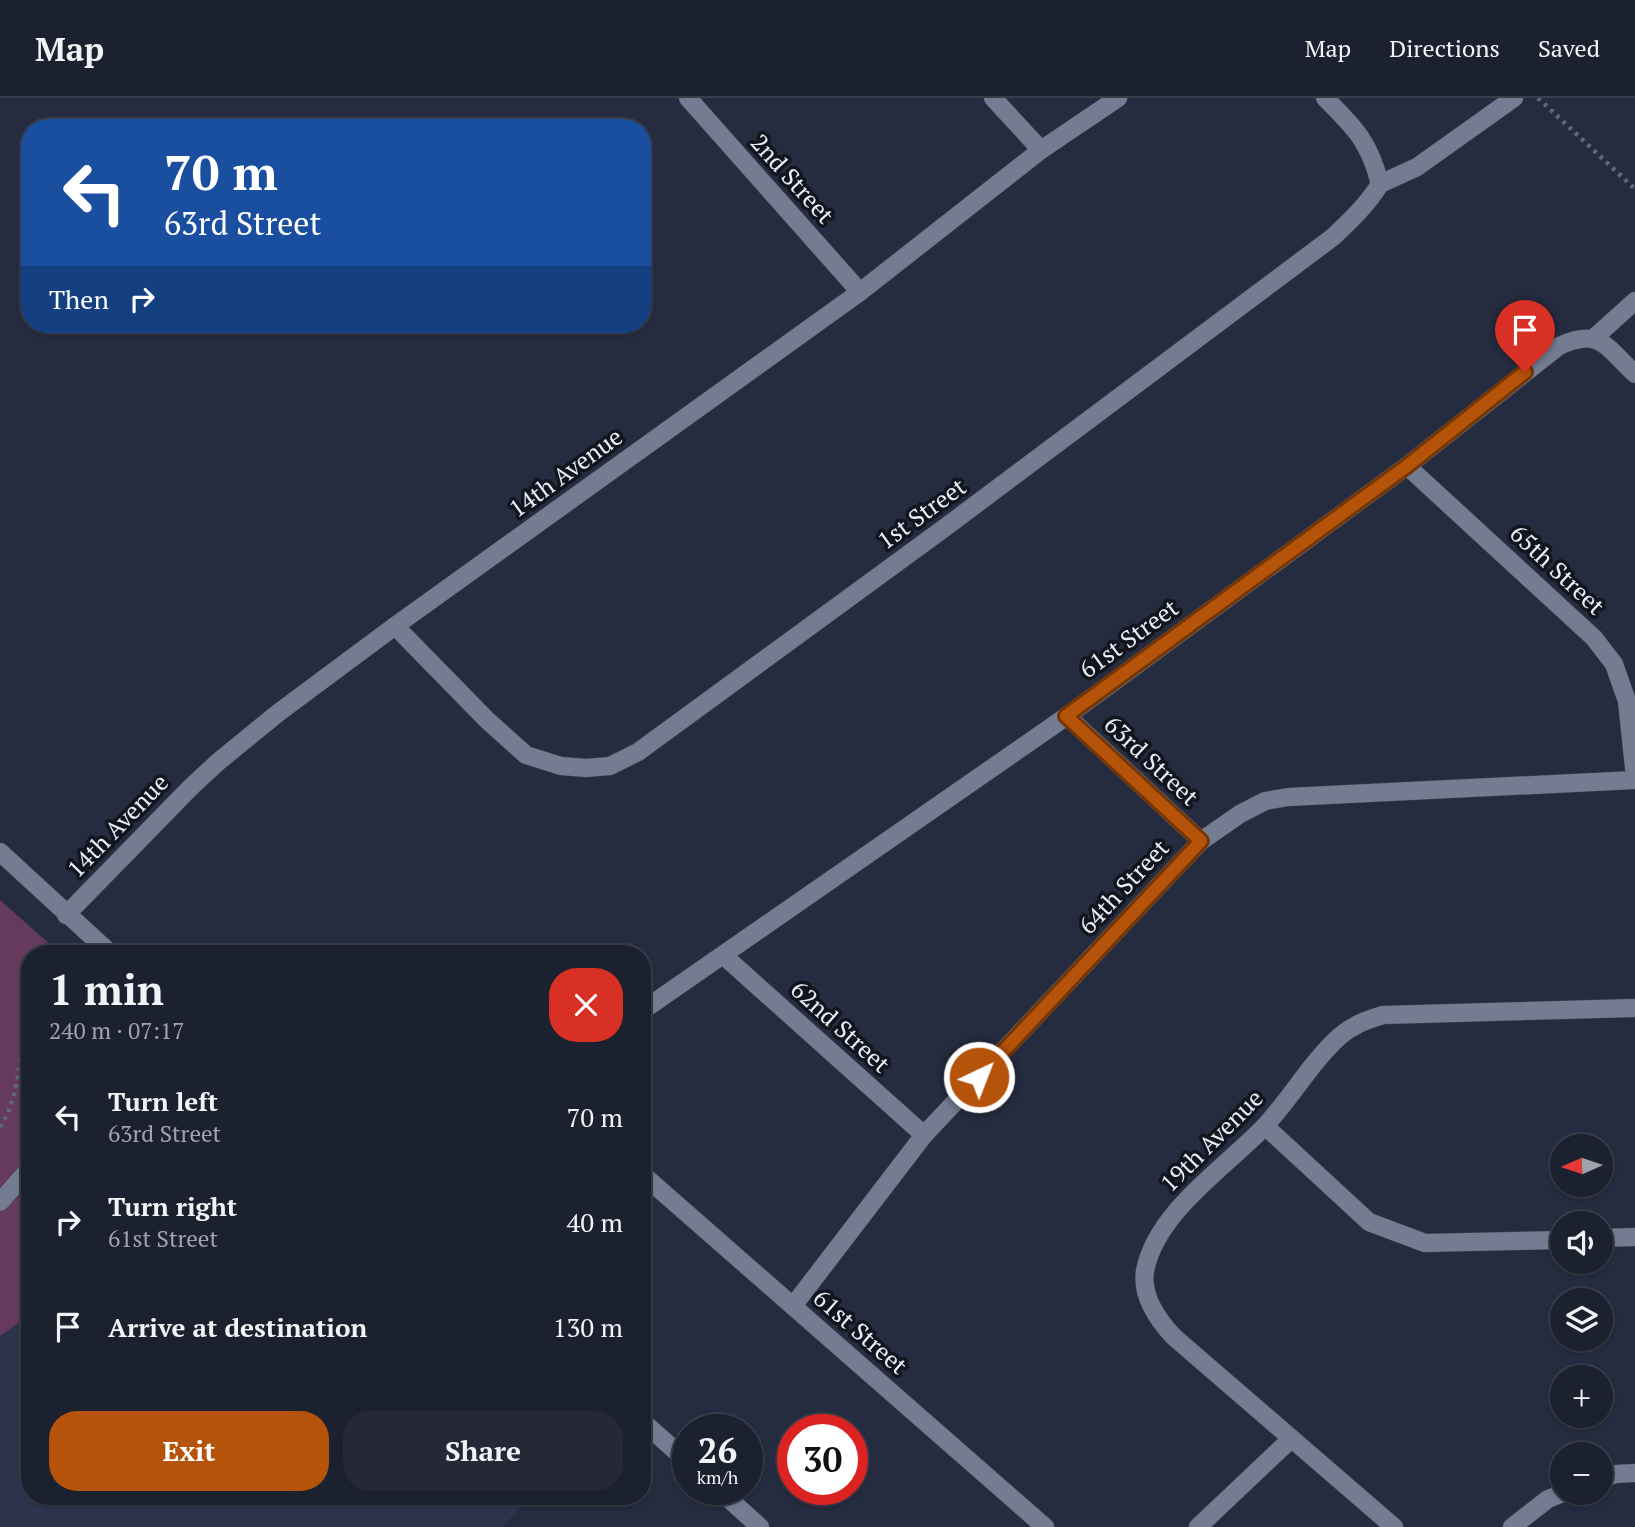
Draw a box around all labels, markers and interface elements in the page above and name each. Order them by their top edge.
text: Map [35,27,104,70]
text: Map [1305,32,1351,64]
text: Directions [1389,32,1500,64]
text: Saved [1538,32,1600,64]
street label: 2nd Street [744,127,842,230]
text: 70 m [164,139,278,204]
icon: left [49,147,140,238]
text: 63rd Street [164,202,321,244]
icon: right [123,280,161,318]
text: Then [49,282,109,316]
pin [1495,300,1555,372]
icon: arrive [1506,311,1544,349]
street label: 14th Avenue [502,420,628,524]
street label: 1st Street [871,470,972,556]
street label: 65th Street [1503,517,1612,621]
street label: 61st Street [1073,591,1184,685]
street label: 63rd Street [1098,708,1206,812]
street label: 14th Avenue [60,767,175,884]
street label: 64th Street [1071,832,1175,941]
text: 1 min [49,961,164,1017]
button: close [549,968,623,1042]
street label: 62nd Street [784,973,897,1079]
text: 240 m · 07:17 [49,1015,184,1046]
position arrow [942,1040,1016,1114]
street label: 19th Avenue [1153,1082,1269,1198]
text: Turn left [108,1084,218,1118]
icon: left [49,1098,87,1136]
text: 70 m [567,1100,623,1134]
text: 63rd Street [108,1118,221,1149]
north arrow [1550,1134,1614,1197]
map controls [1550,1134,1613,1505]
text: Turn right [108,1189,237,1223]
icon: right [49,1203,87,1241]
text: 40 m [567,1205,623,1239]
button: sound [1550,1211,1613,1274]
text: 61st Street [108,1223,218,1254]
street label: 61st Street [807,1282,915,1381]
button: layers [1550,1288,1613,1351]
icon: arrive [49,1308,87,1346]
text: Arrive at destination [108,1310,367,1344]
text: 130 m [553,1310,623,1344]
button: + [1550,1365,1613,1428]
button: Exit [49,1411,329,1491]
button: Share [343,1411,623,1491]
speed limit sign: 30 [777,1414,868,1505]
text: 26 [698,1427,737,1473]
button: − [1550,1442,1613,1505]
text: km/h [697,1465,738,1489]

